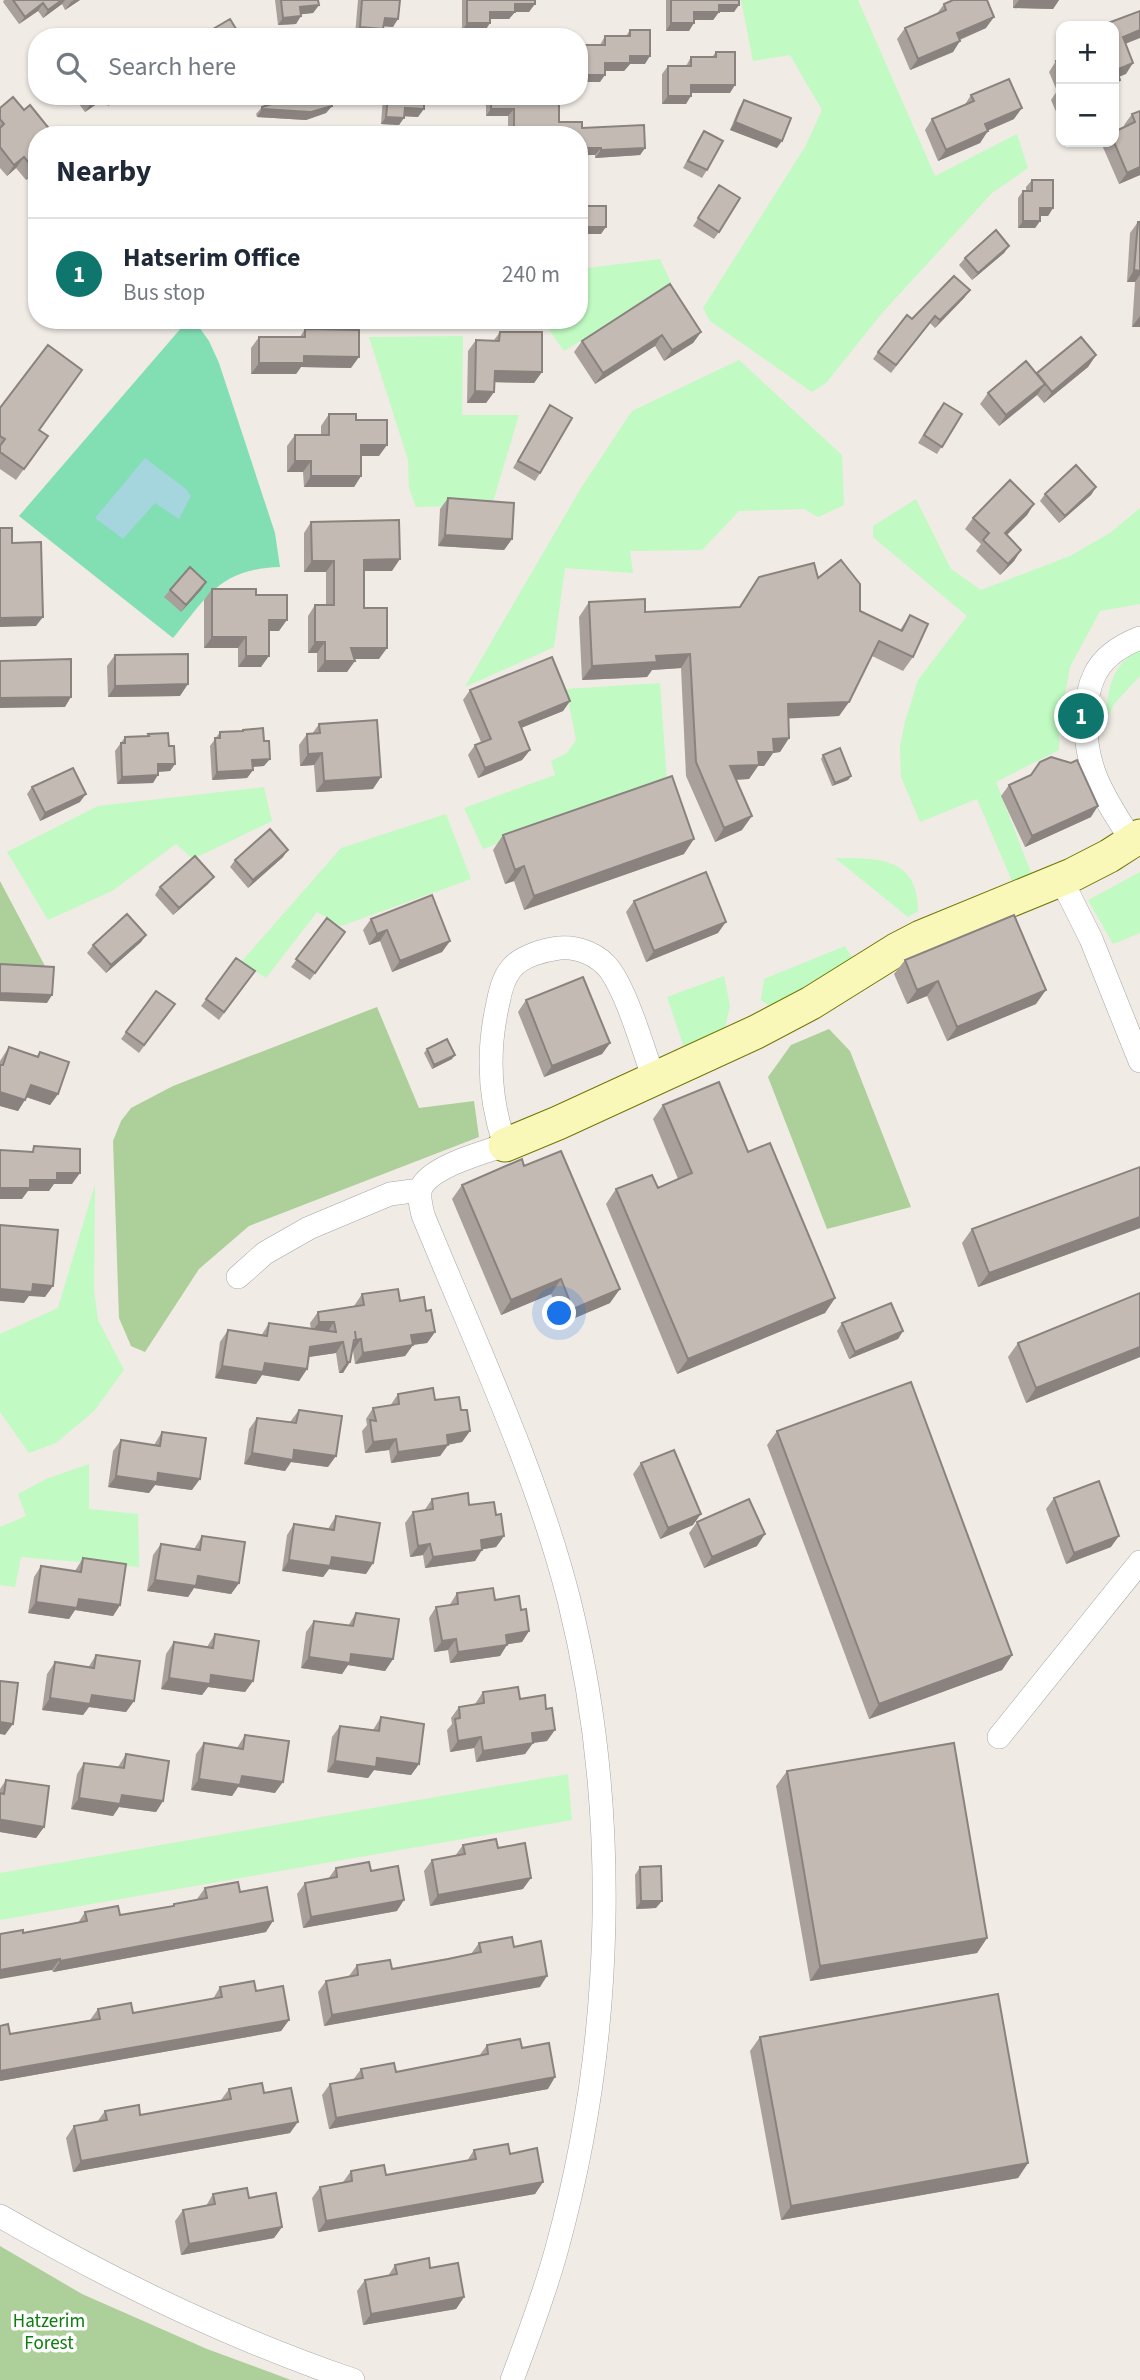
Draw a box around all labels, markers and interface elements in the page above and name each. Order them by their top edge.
map controls [1056,21,1119,147]
button: + [1056,21,1119,84]
search box [28,28,588,105]
icon: search [52,48,90,86]
text: Search here [108,48,236,85]
button: − [1056,84,1119,147]
text: Nearby [56,150,151,193]
text: Hatserim Office [123,239,300,276]
text: 1 [73,258,85,291]
text: 240 m [502,258,560,291]
text: Bus stop [123,276,205,309]
pin: 1 [1058,690,1104,742]
your location [542,1296,576,1330]
park label: Hatzerim Forest [13,2308,85,2357]

